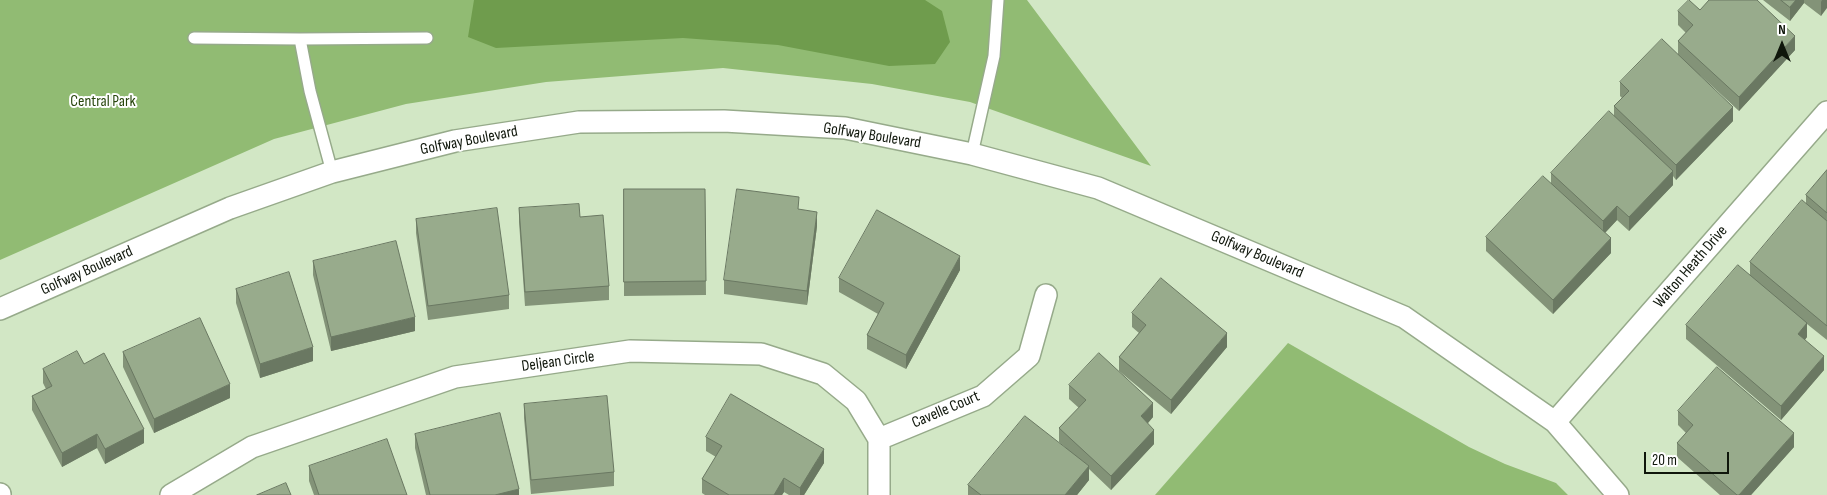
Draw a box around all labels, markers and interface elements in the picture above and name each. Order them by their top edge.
north arrow [1757,20,1807,70]
text: N [1778,21,1786,38]
park label: Central Park [70,92,136,112]
street label: Golfway Boulevard [822,119,922,153]
street label: Golfway Boulevard [419,122,519,160]
street label: Walton Heath Drive [1650,222,1732,312]
street label: Golfway Boulevard [1208,227,1306,283]
street label: Golfway Boulevard [38,242,136,300]
street label: Deljean Circle [520,347,596,377]
street label: Cavelle Court [909,387,983,433]
scale bar [1647,442,1732,474]
text: 20 m [1652,451,1677,470]

